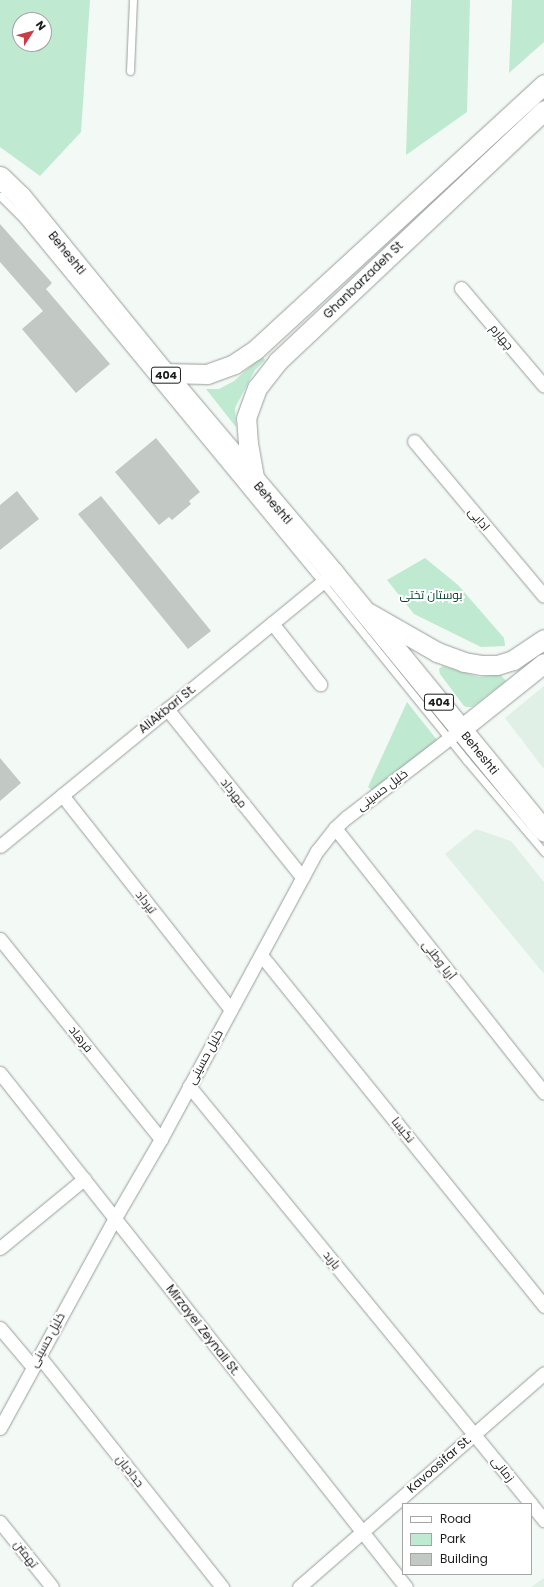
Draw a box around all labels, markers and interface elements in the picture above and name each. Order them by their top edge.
north arrow [12,12,52,52]
text: N [32,17,50,34]
street label: Beheshti [45,229,89,277]
street label: Ghanbarzadeh St [320,238,406,322]
street label: چهارم [487,321,517,353]
road number: 404 [150,366,182,384]
street label: Beheshti [251,479,295,527]
street label: ادایی [465,504,493,534]
park label: بوستان تختی [400,588,462,602]
street label: AliAkbari St. [136,682,198,736]
road number: 404 [423,693,455,711]
street label: Beheshti [458,729,502,777]
street label: خلیل حسینی [354,766,410,814]
street label: مهرداد [218,775,250,811]
street label: تیرداد [133,888,159,916]
street label: آریا وطنی [419,937,459,983]
street label: فرهاد [66,1023,96,1055]
street label: خلیل حسینی [184,1027,226,1087]
street label: نکیسا [388,1114,418,1146]
street label: باربد [320,1248,344,1272]
street label: Mirzayei Zeynali St. [163,1282,243,1378]
street label: خلیل حسینی [26,1310,68,1370]
street label: Kavoosifar St. [404,1432,474,1496]
street label: حدادیان [113,1452,147,1490]
street label: زمانی [489,1453,517,1485]
legend [402,1503,532,1575]
text: Road [440,1510,471,1527]
text: Park [440,1530,466,1547]
street label: تهمتن [11,1537,41,1571]
text: Building [440,1550,488,1567]

